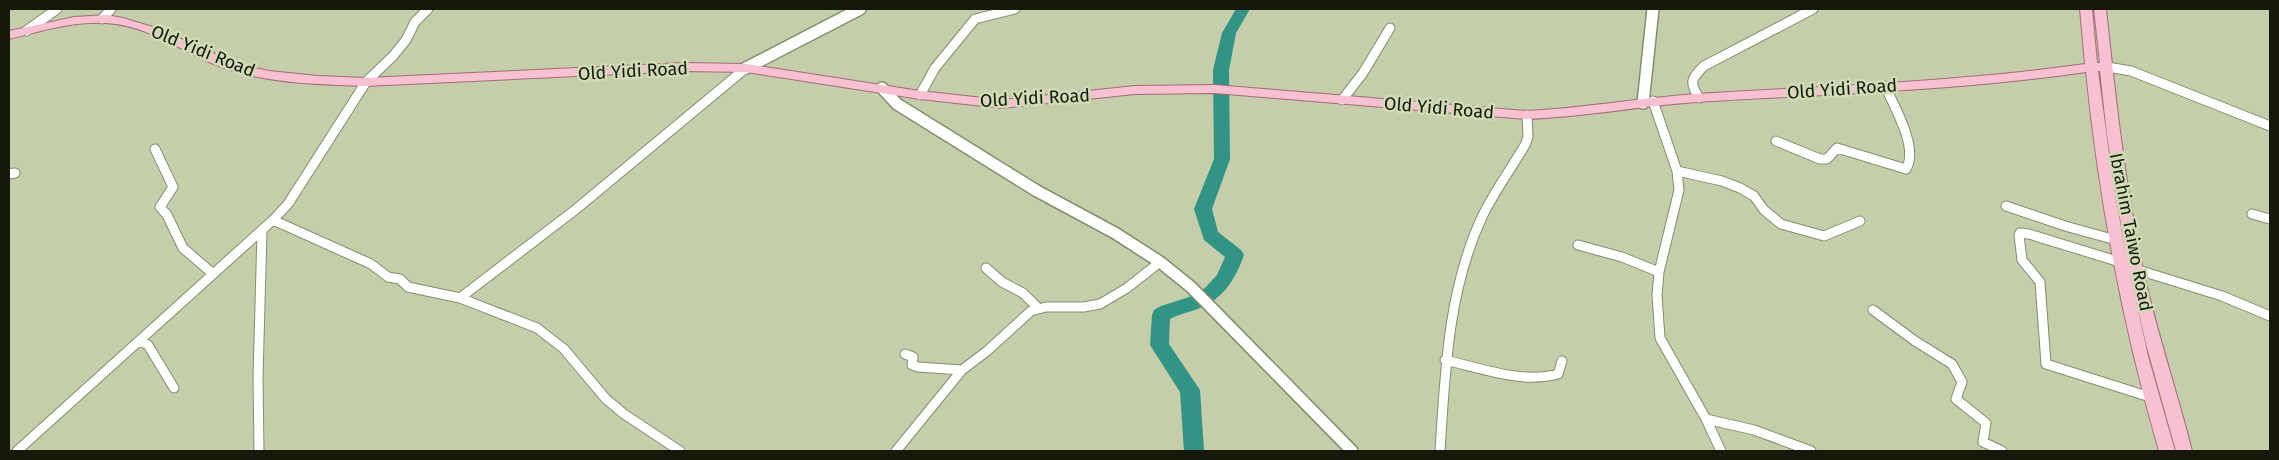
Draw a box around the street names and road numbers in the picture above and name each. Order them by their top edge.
street label: Old Yidi Road [148,20,258,82]
street label: Old Yidi Road [577,57,689,85]
street label: Old Yidi Road [1786,74,1898,104]
street label: Old Yidi Road [979,84,1091,112]
street label: Old Yidi Road [1383,92,1495,124]
street label: Ibrahim Taiwo Road [2105,151,2157,313]

